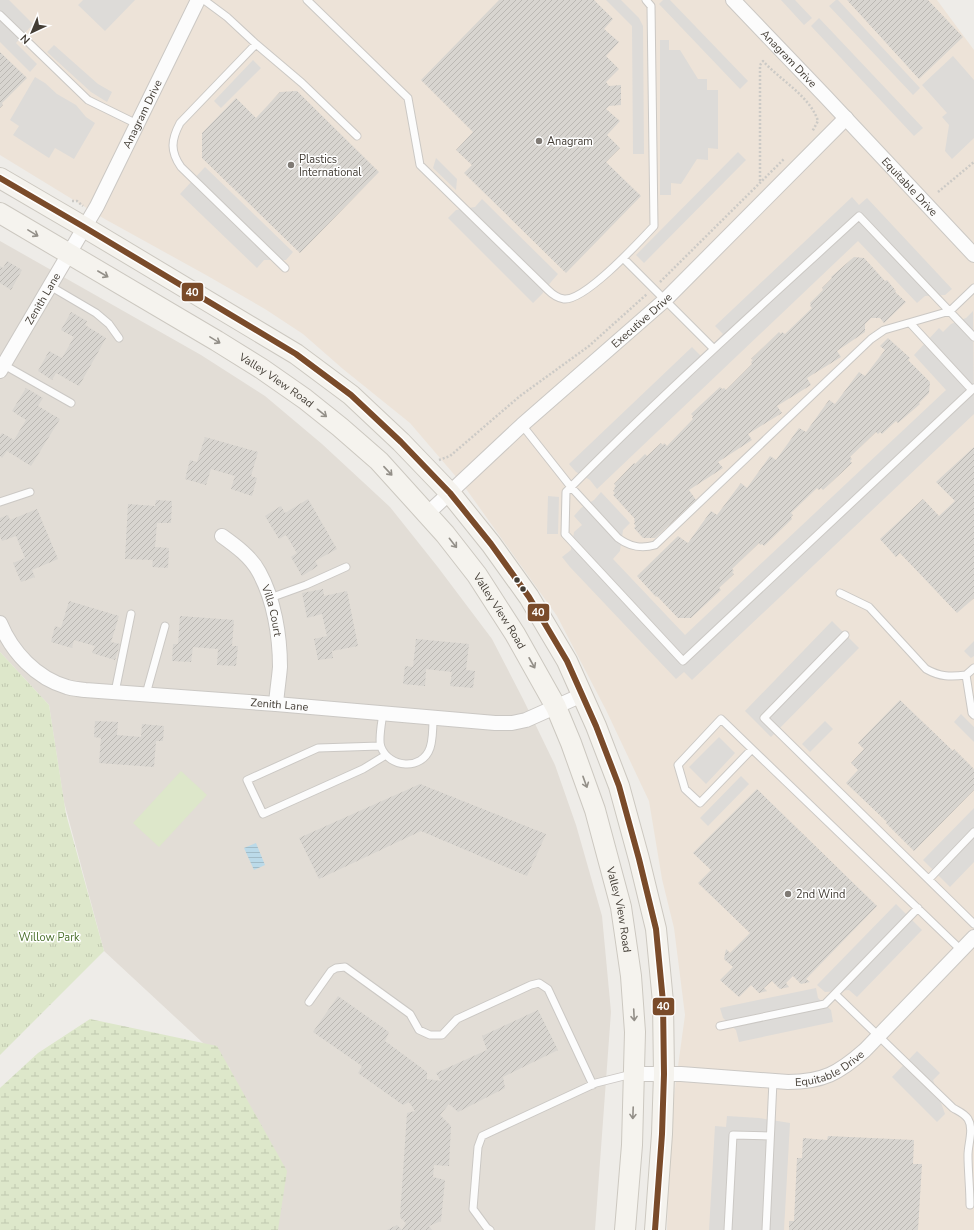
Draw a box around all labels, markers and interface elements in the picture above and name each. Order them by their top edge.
north arrow [12,12,52,52]
street label: Anagram Drive [757,27,820,91]
text: N [17,31,34,47]
street label: Anagram Drive [119,77,166,151]
place label: Anagram [547,134,593,149]
marker: Anagram [534,136,544,146]
place label: Plastics International [299,152,362,180]
street label: Equitable Drive [878,154,941,220]
marker: Plastics International [286,160,296,170]
one-way arrow [27,229,38,237]
street label: Zenith Lane [22,270,64,328]
one-way arrow [97,270,108,278]
line badge: 40 [181,282,204,302]
text: 40 [185,285,199,300]
street label: Executive Drive [608,290,676,352]
one-way arrow [209,336,221,344]
street label: Valley View Road [235,349,317,411]
one-way arrow [317,408,328,417]
one-way arrow [383,466,392,476]
one-way arrow [448,538,457,549]
street label: Valley View Road [469,570,529,652]
unlabelled marker [512,575,522,585]
street label: Villa Court [258,582,285,637]
unlabelled marker [518,584,528,594]
line badge: 40 [527,603,550,622]
text: 40 [531,605,545,620]
one-way arrow [528,657,536,669]
street label: Zenith Lane [250,695,309,715]
one-way arrow [581,775,589,787]
street label: Valley View Road [602,864,634,953]
place label: 2nd Wind [796,887,845,902]
marker: 2nd Wind [783,889,793,899]
park label: Willow Park [18,930,80,945]
line badge: 40 [652,997,675,1016]
text: 40 [656,999,670,1014]
one-way arrow [630,1008,637,1021]
street label: Equitable Drive [795,1047,868,1090]
one-way arrow [629,1106,636,1119]

